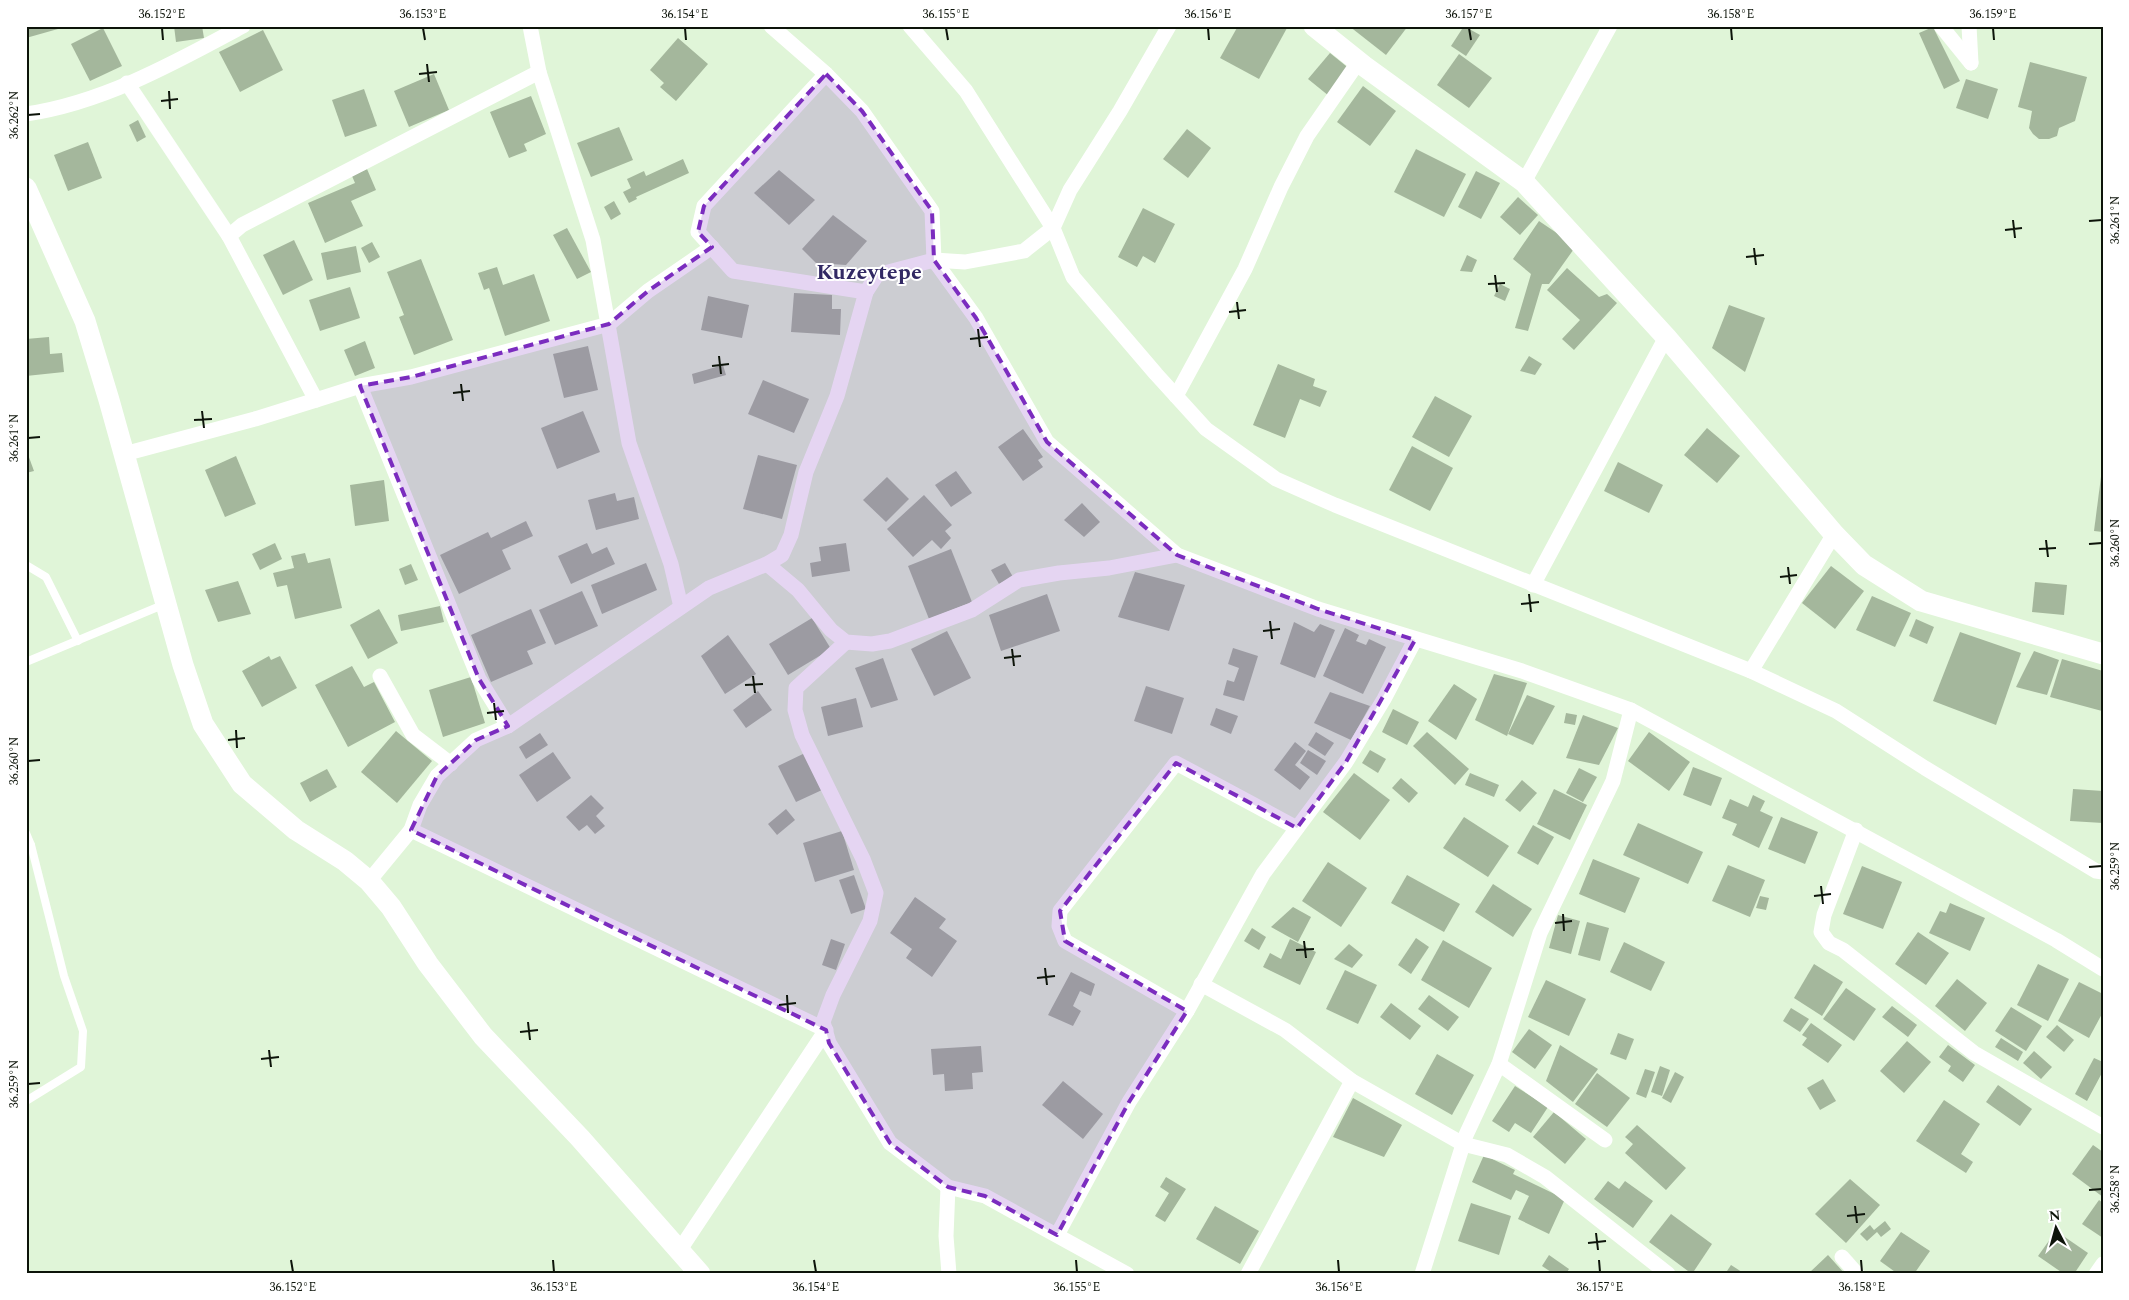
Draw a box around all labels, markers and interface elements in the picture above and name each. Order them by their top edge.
text: 36.152°E [139,5,185,24]
text: 36.153°E [400,5,446,24]
text: 36.154°E [662,5,708,24]
text: 36.155°E [923,5,969,24]
text: 36.156°E [1185,5,1231,24]
text: 36.157°E [1446,5,1492,24]
text: 36.158°E [1708,5,1754,24]
text: 36.159°E [1970,5,2016,24]
text: 36.262°N [5,91,24,139]
text: 36.261°N [2106,196,2125,244]
district label: Kuzeytepe [816,256,922,289]
text: 36.261°N [5,414,24,462]
text: 36.260°N [2106,519,2125,567]
text: 36.260°N [5,737,24,785]
text: 36.259°N [2106,842,2125,890]
text: 36.259°N [5,1060,24,1108]
text: 36.258°N [2106,1165,2125,1213]
north arrow [2032,1202,2082,1252]
text: N [2048,1205,2061,1227]
text: 36.152°E [270,1278,316,1297]
text: 36.153°E [531,1278,577,1297]
text: 36.154°E [793,1278,839,1297]
text: 36.155°E [1054,1278,1100,1297]
text: 36.156°E [1316,1278,1362,1297]
text: 36.157°E [1577,1278,1623,1297]
text: 36.158°E [1839,1278,1885,1297]

